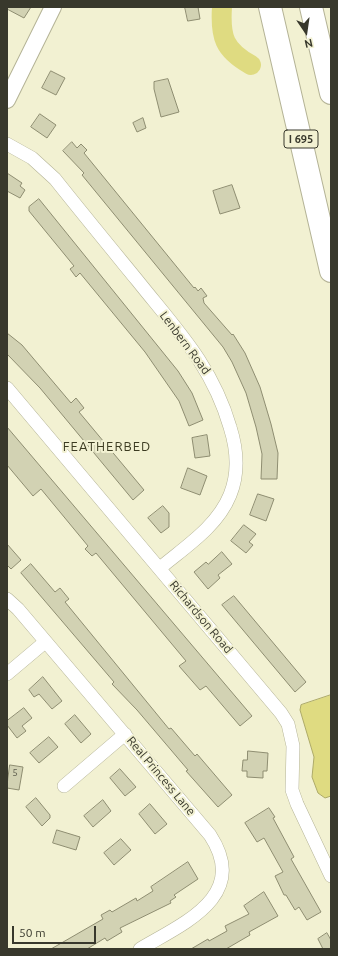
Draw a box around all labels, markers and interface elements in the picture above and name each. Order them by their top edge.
north arrow [286,12,326,52]
text: N [303,37,314,50]
road number: I 695 [284,130,318,148]
street label: Lenbern Road [157,309,213,377]
district label: FEATHERBED [63,439,151,455]
street label: Richardson Road [167,578,235,656]
street label: Real Princess Lane [124,734,198,818]
house number: 5 [12,767,18,779]
scale bar [14,918,98,944]
text: 50 m [19,926,46,939]

